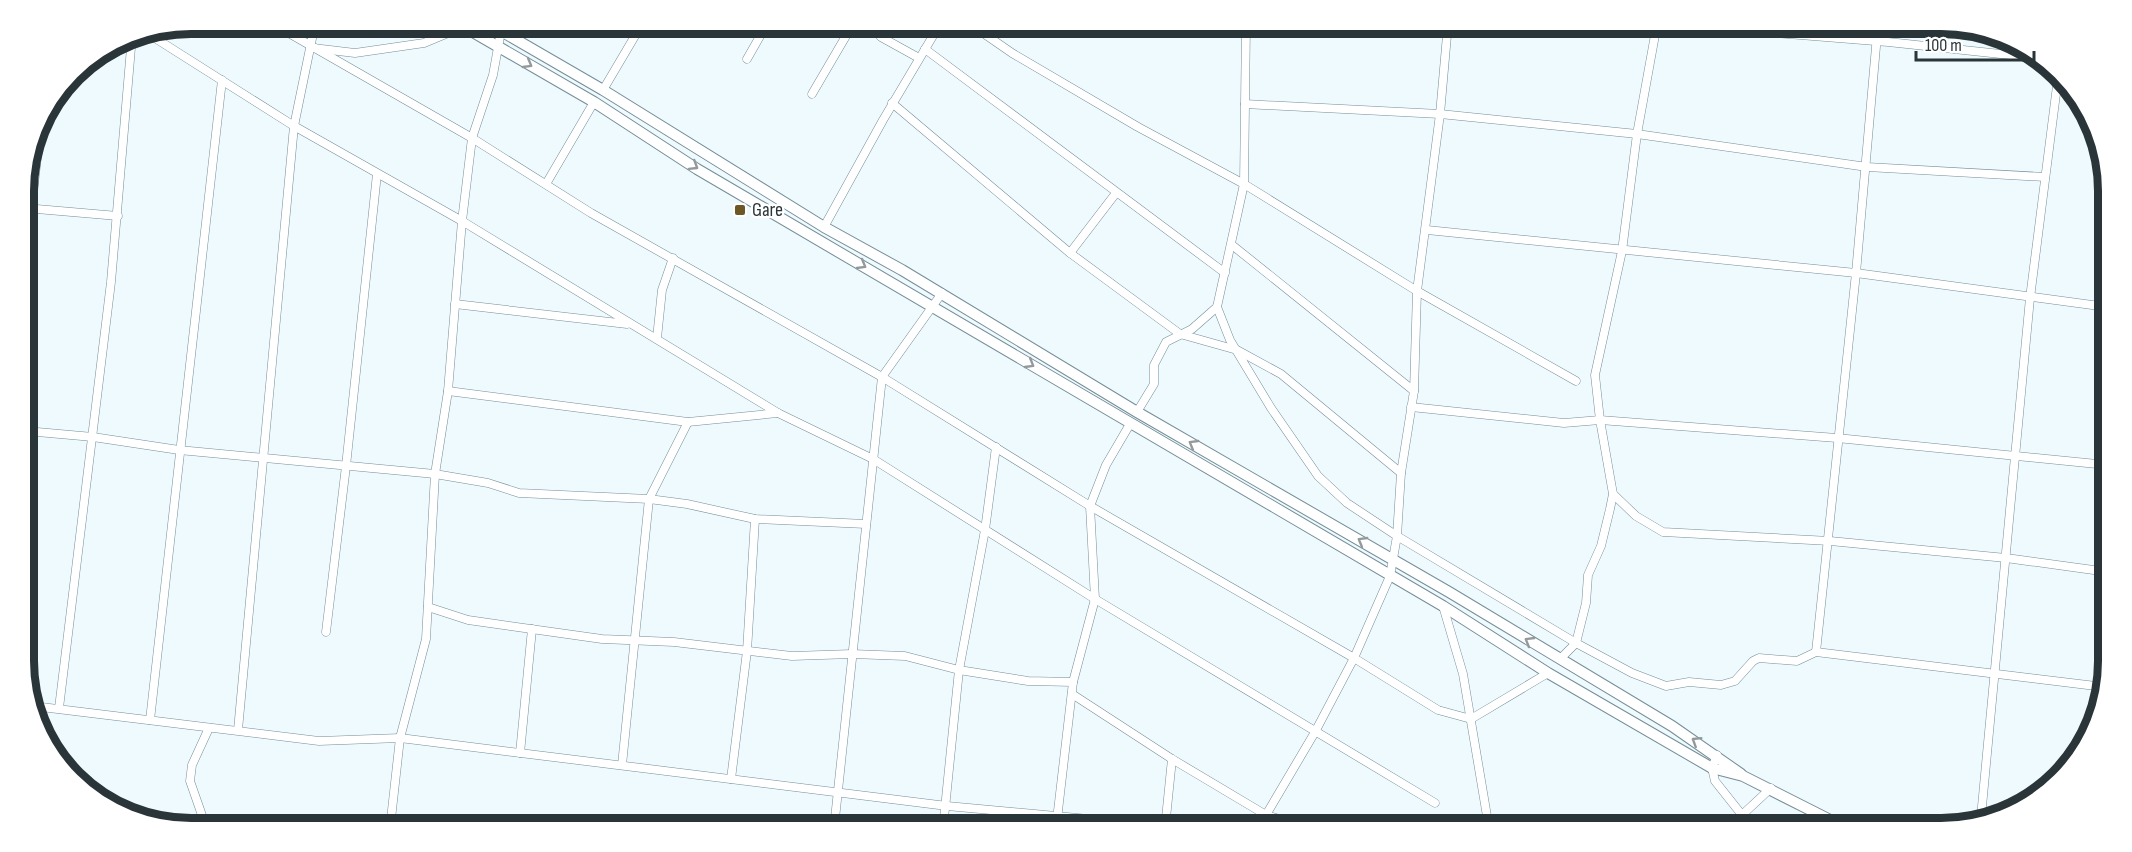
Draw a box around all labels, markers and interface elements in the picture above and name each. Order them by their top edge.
scale bar [1916,24,2034,62]
text: 100 m [1925,35,1962,56]
one-way arrow [522,57,532,68]
one-way arrow [688,159,698,171]
place label: Gare [752,198,783,222]
marker: Gare [733,203,747,217]
one-way arrow [856,258,866,270]
one-way arrow [1024,357,1034,369]
one-way arrow [1188,439,1199,451]
one-way arrow [1357,537,1368,548]
one-way arrow [1525,636,1535,648]
one-way arrow [1692,737,1702,749]

